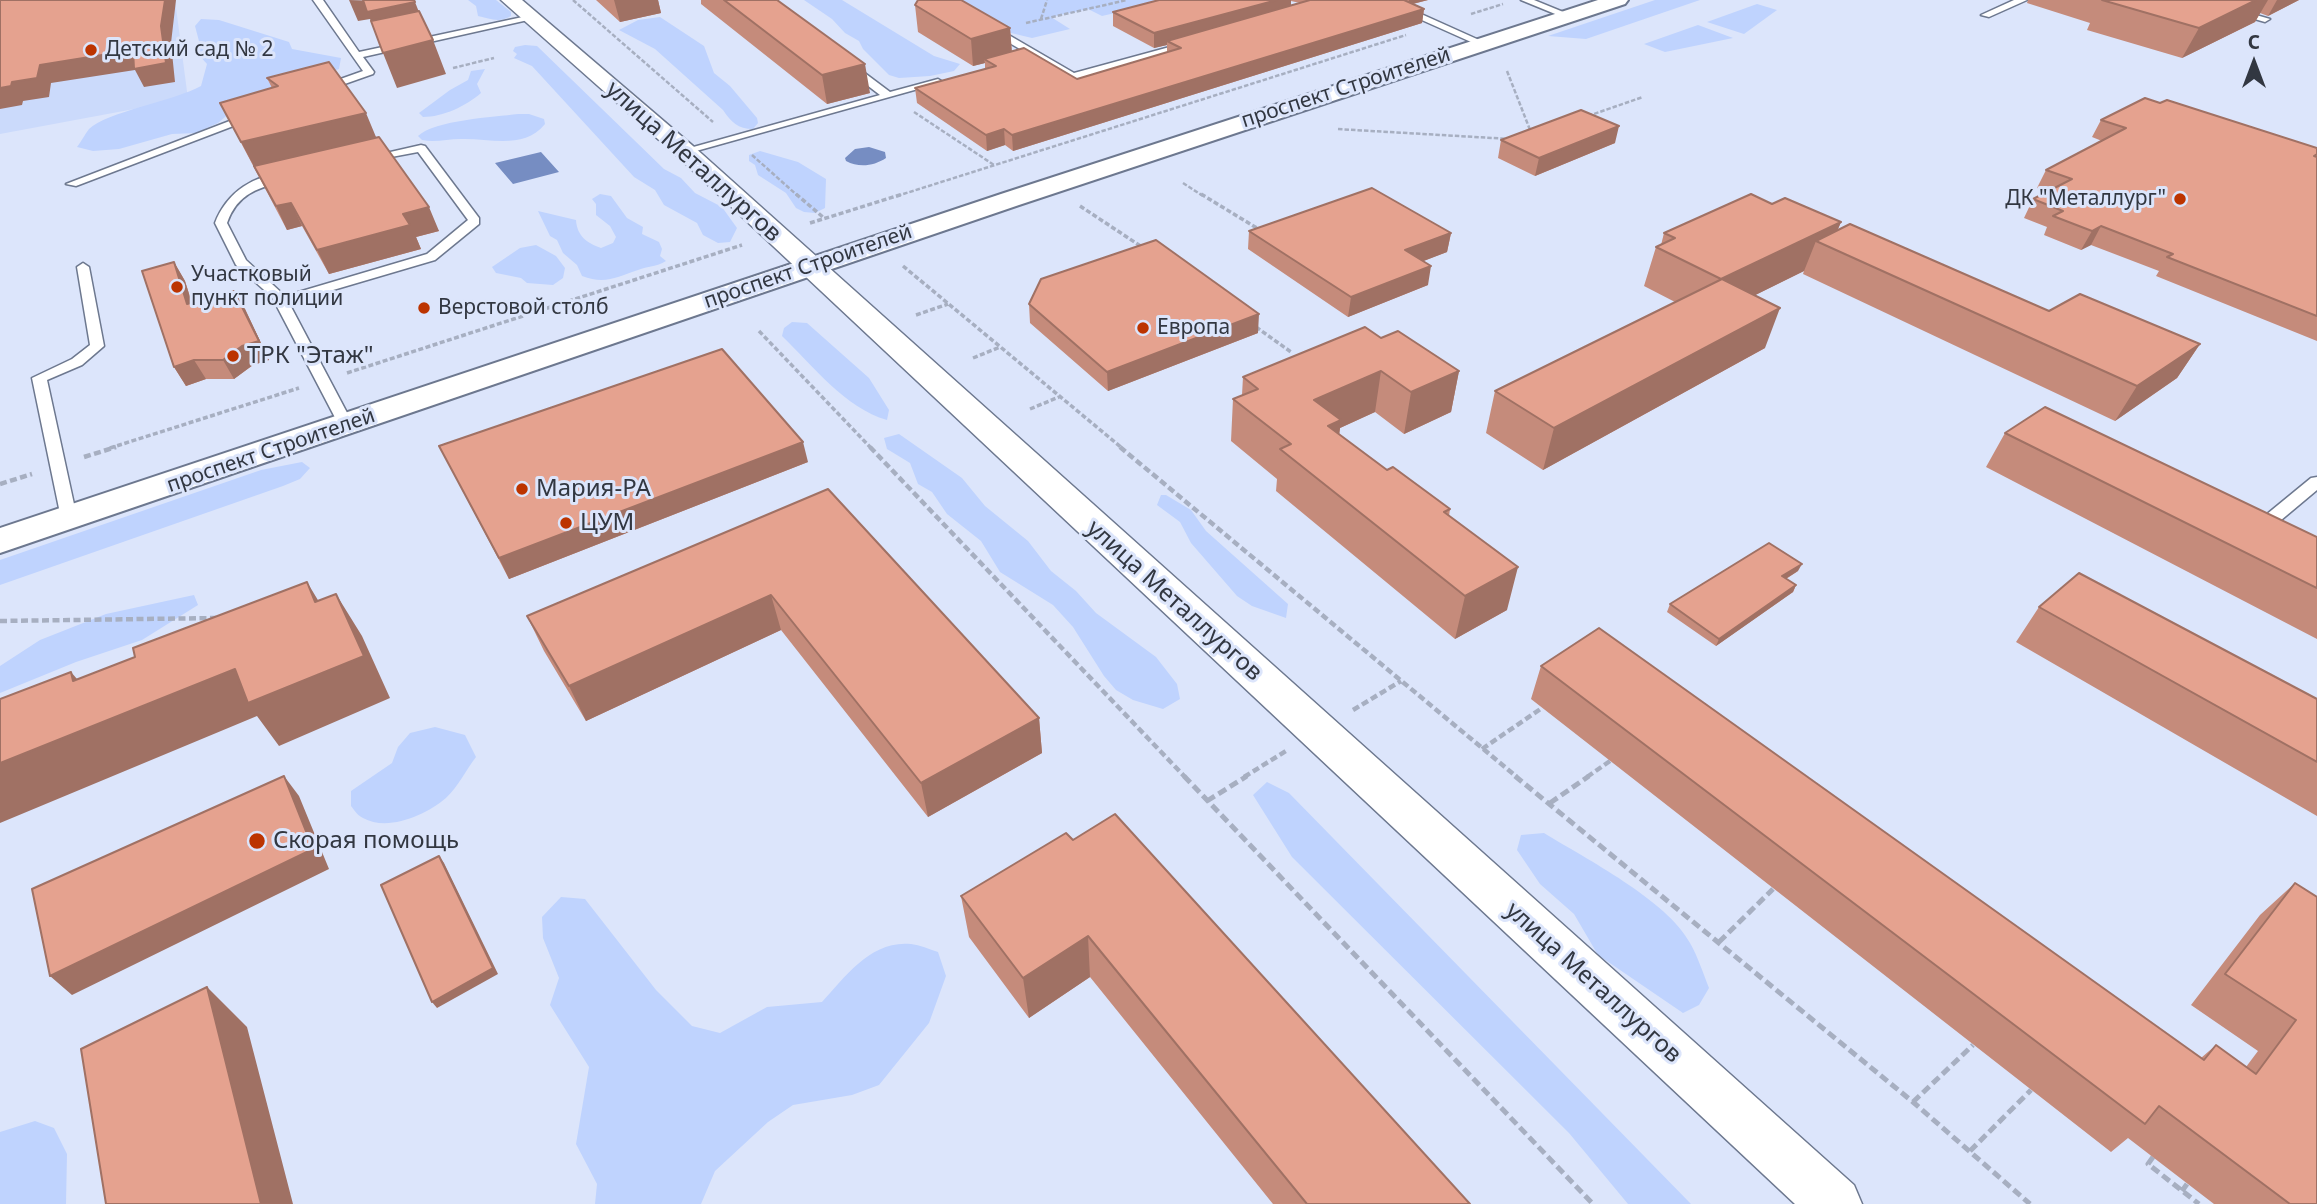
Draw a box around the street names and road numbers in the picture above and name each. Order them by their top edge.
street label: проспект Строителей [1238,42,1454,134]
street label: улица Металлургов [599,75,787,249]
street label: проспект Строителей [701,220,915,314]
street label: проспект Строителей [164,404,378,498]
street label: улица Металлургов [1080,514,1268,688]
street label: улица Металлургов [1499,896,1687,1070]

